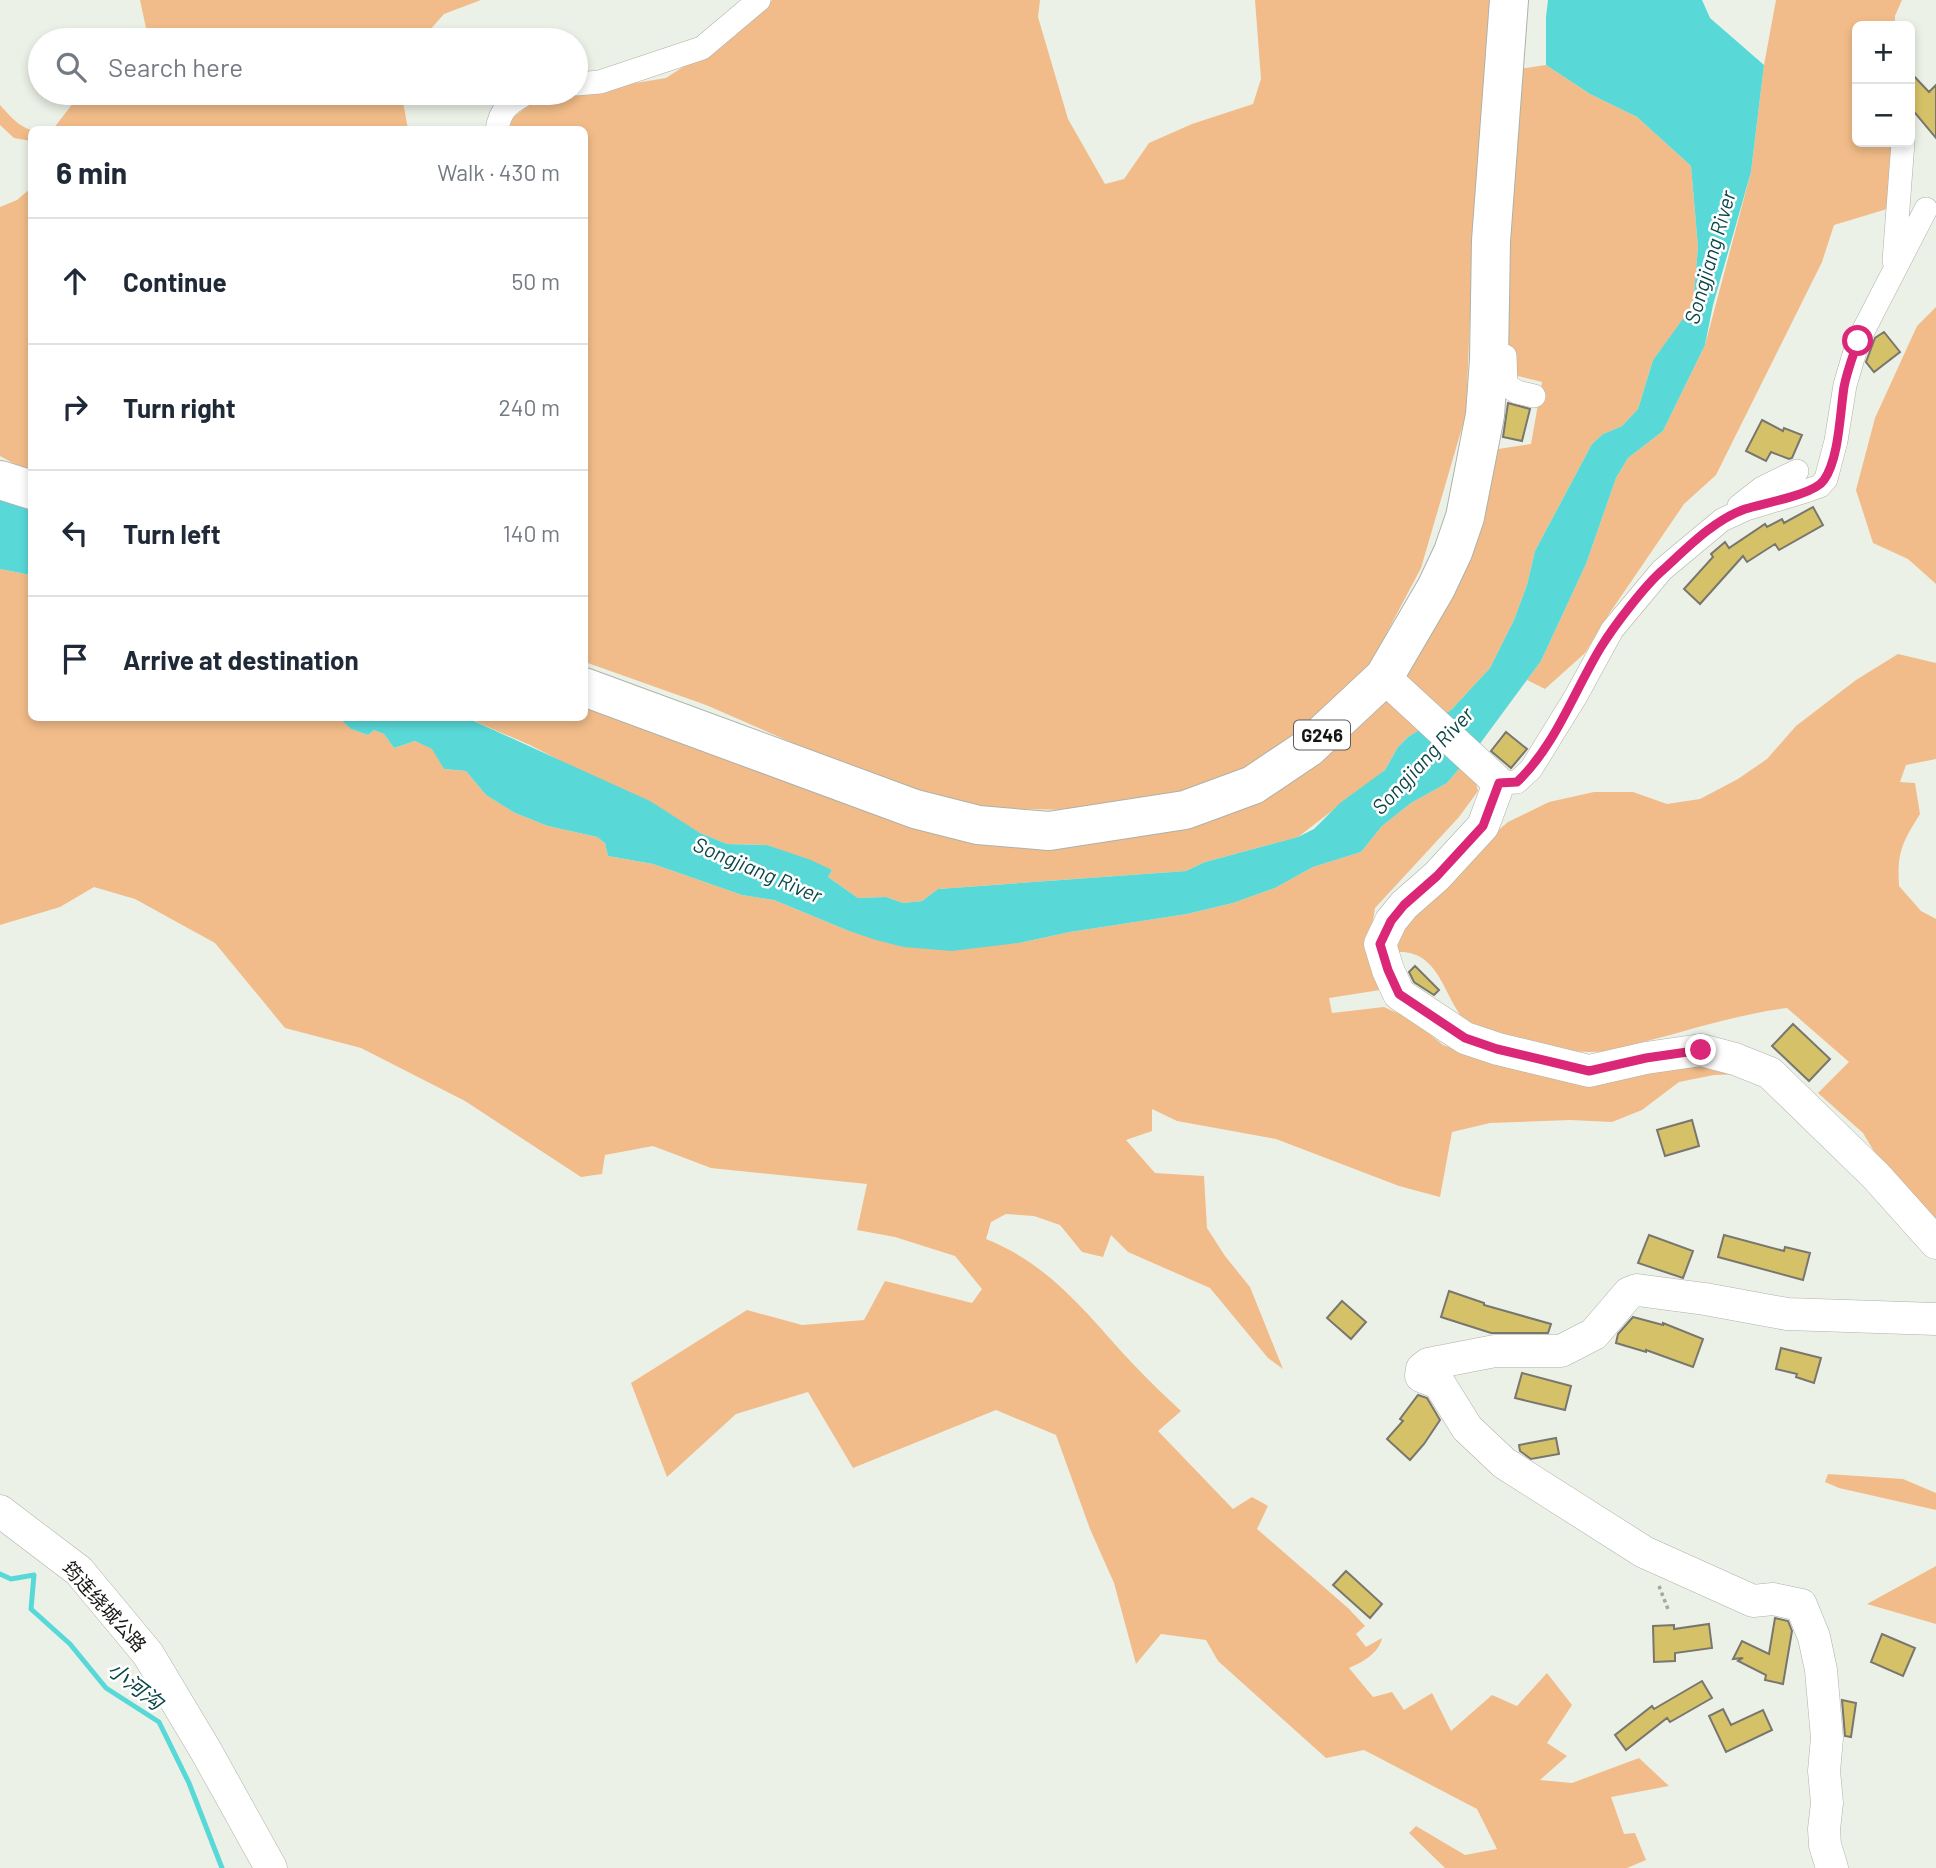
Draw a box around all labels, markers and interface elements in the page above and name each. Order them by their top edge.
map controls [1852,21,1915,147]
button: + [1852,21,1915,84]
search box [28,28,588,105]
icon: search [52,48,90,86]
text: Search here [108,51,243,82]
button: − [1852,84,1915,147]
text: 6 min [56,154,127,190]
text: Walk · 430 m [437,158,560,186]
water label: Songjiang River [1678,187,1740,327]
icon: ahead [56,262,94,300]
text: Continue [123,266,227,297]
text: 50 m [512,267,560,295]
route start [1842,325,1873,356]
icon: right [56,388,94,426]
text: Turn right [123,392,236,423]
text: 240 m [498,393,560,421]
icon: left [56,514,94,552]
text: Turn left [123,518,221,549]
text: 140 m [503,519,560,547]
icon: arrive [56,640,94,678]
text: Arrive at destination [123,644,359,675]
water label: Songjiang River [1366,701,1478,819]
road number: G246 [1294,720,1350,750]
water label: Songjiang River [690,831,827,908]
route end [1685,1034,1716,1065]
street label: 筠连绕城公路 [58,1556,152,1656]
water label: 小河沟 [103,1656,170,1715]

